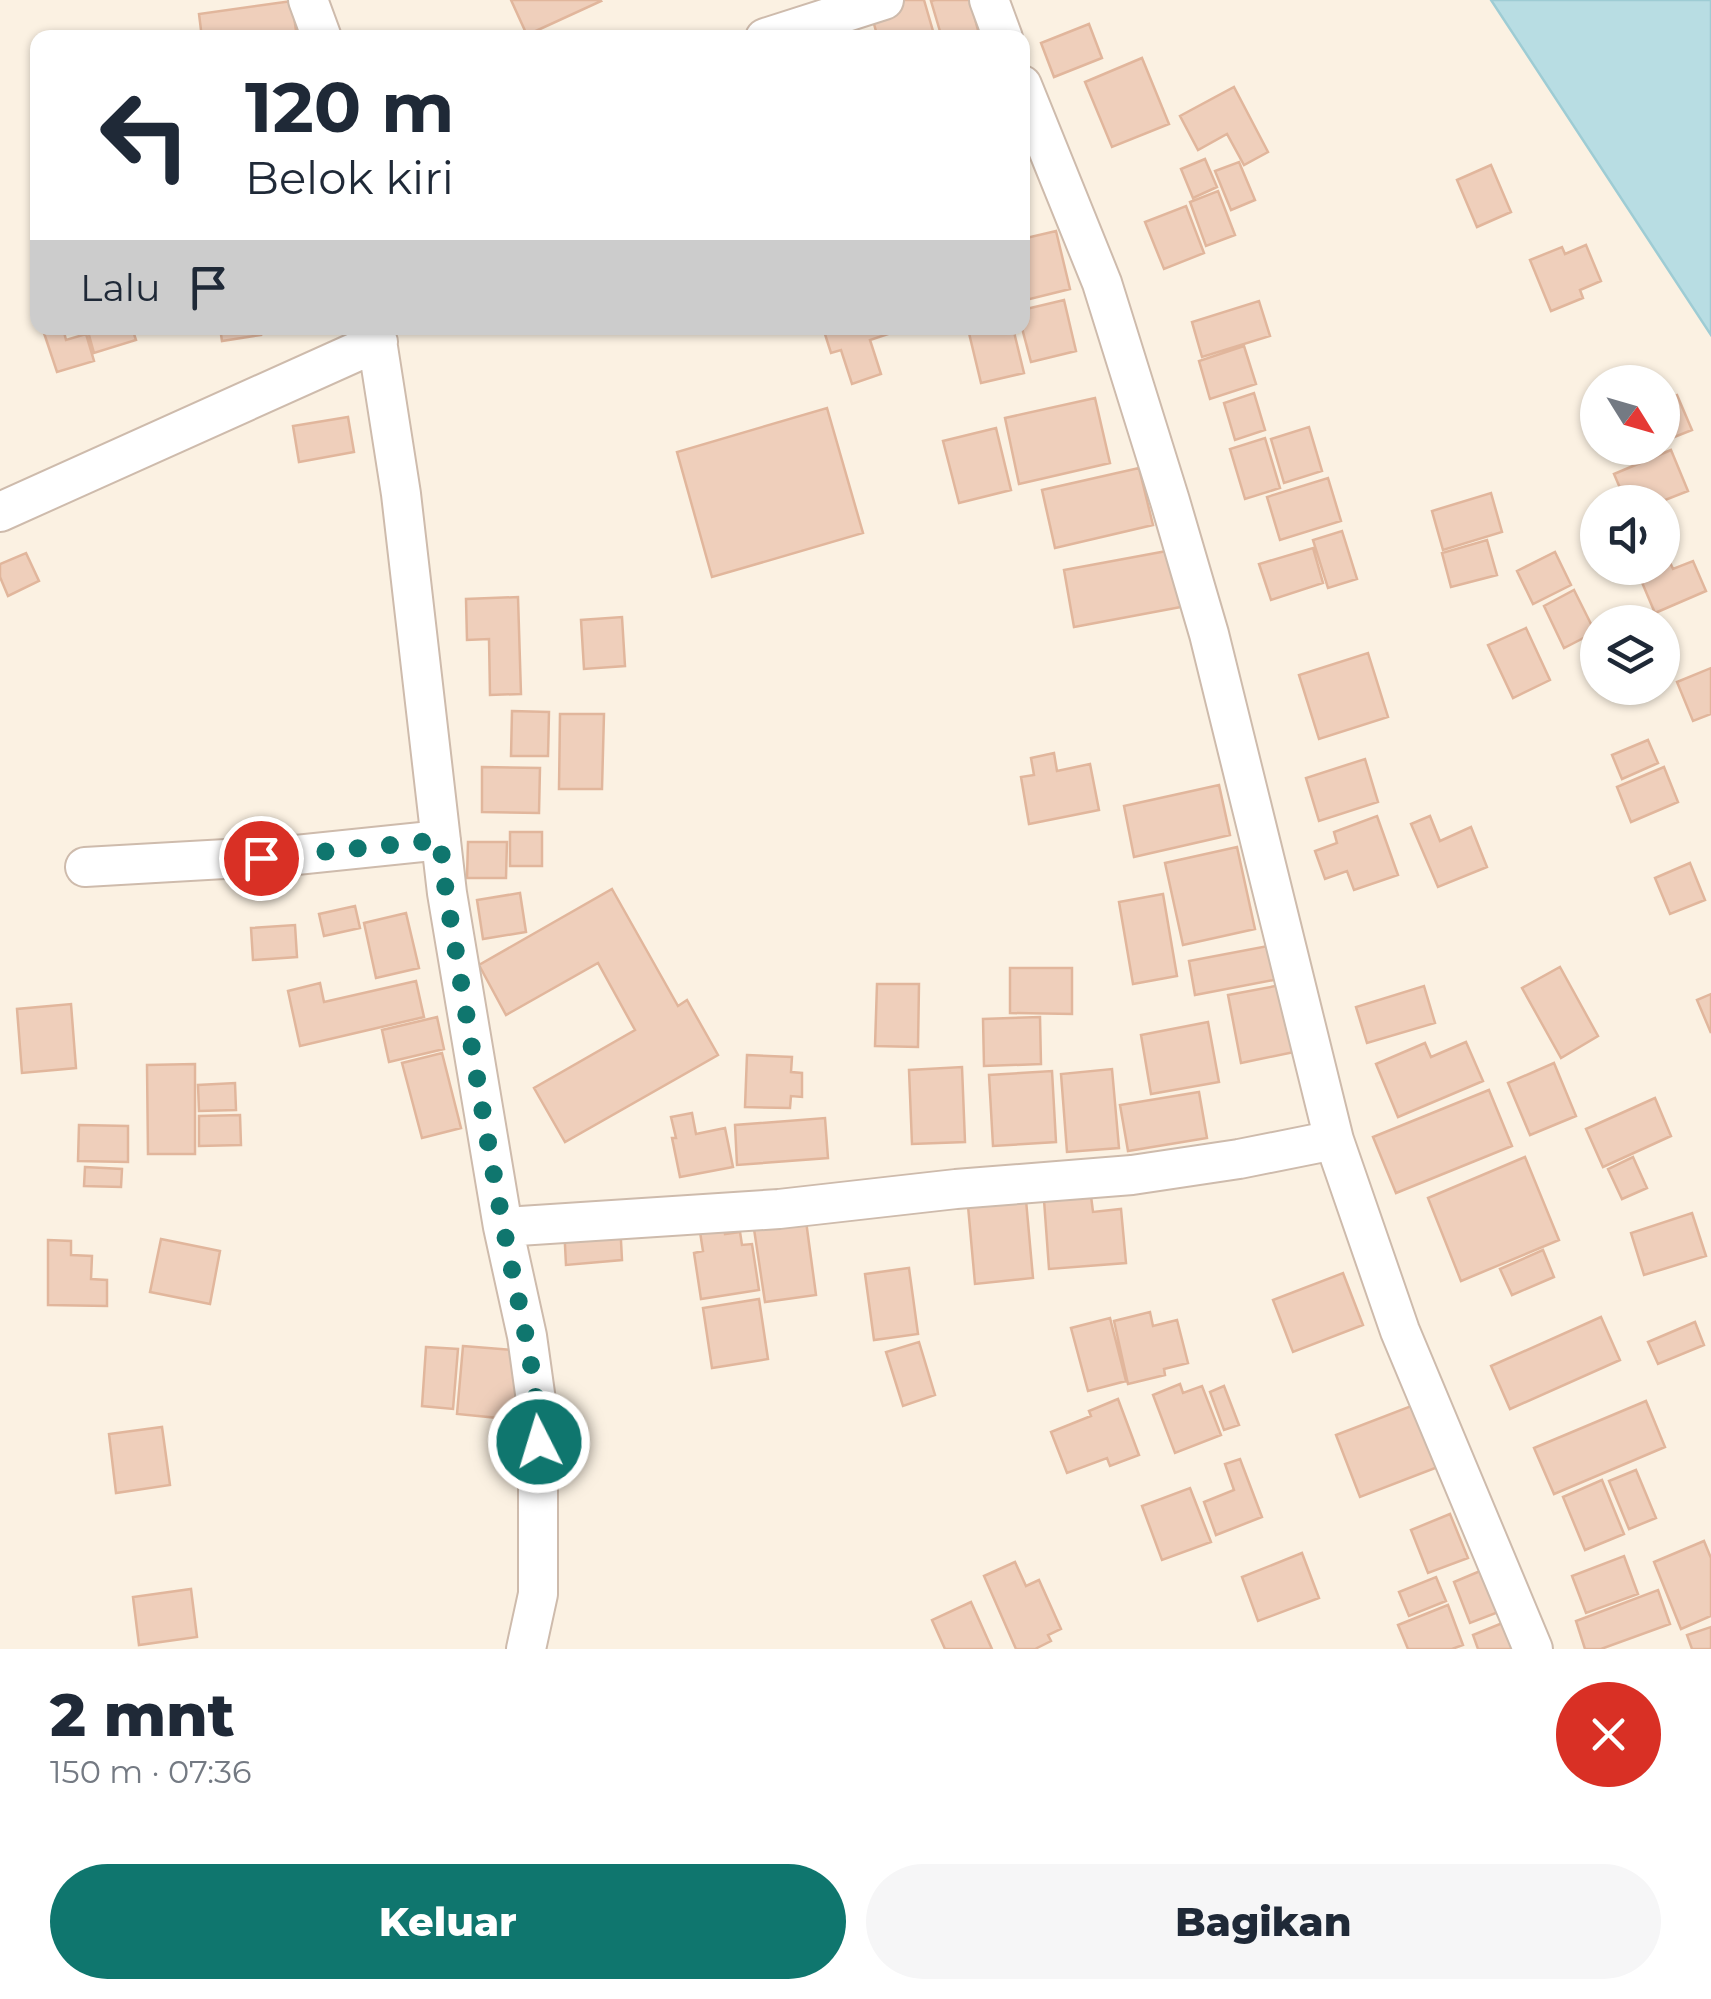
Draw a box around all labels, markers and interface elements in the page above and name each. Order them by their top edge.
text: 120 m [245,64,455,150]
icon: left [80,70,210,200]
text: Belok kiri [245,150,454,205]
icon: arrive [181,260,236,315]
text: Lalu [80,264,161,311]
north arrow [1580,365,1680,465]
map controls [1580,365,1680,705]
button: sound [1580,485,1680,585]
button: layers [1580,605,1680,705]
pin [219,816,304,901]
icon: arrive [234,831,289,886]
position arrow [487,1390,591,1494]
text: 2 mnt [50,1678,235,1751]
button: close [1556,1682,1661,1787]
text: 150 m · 07:36 [50,1752,251,1791]
button: Keluar [50,1864,846,1979]
button: Bagikan [866,1864,1661,1979]

